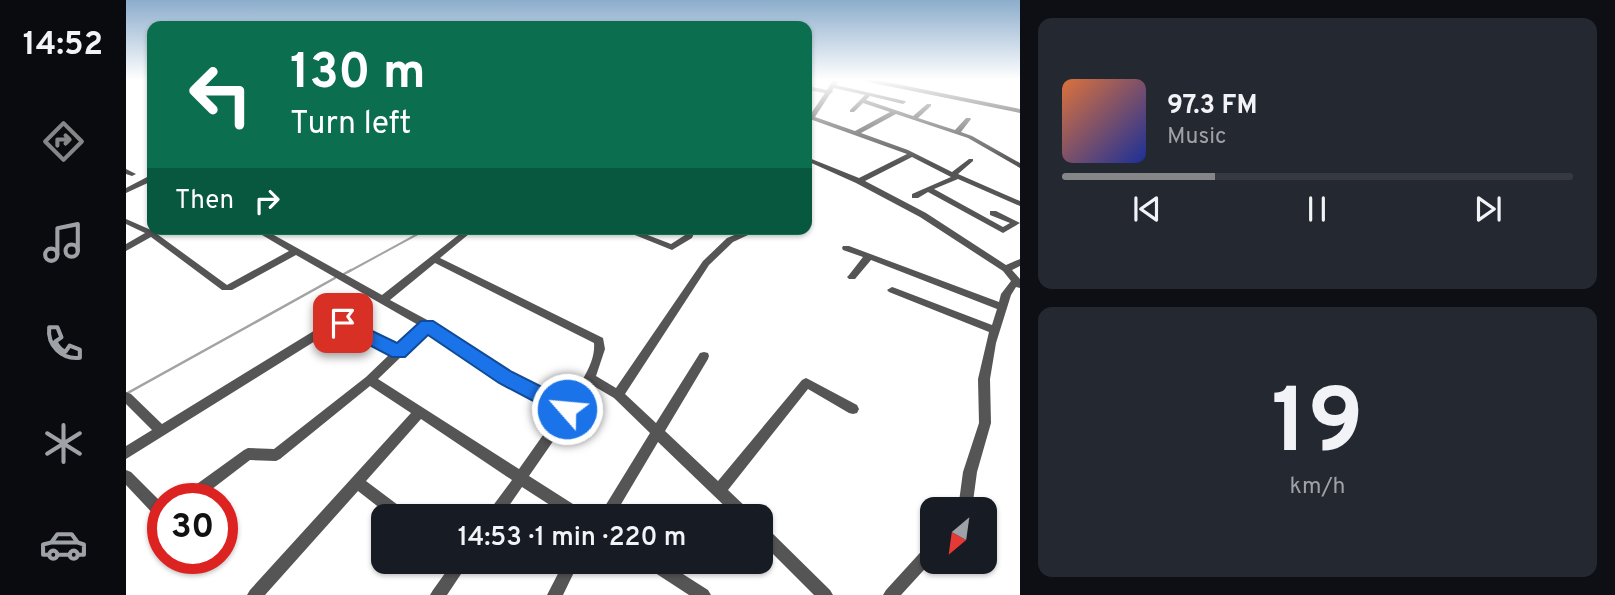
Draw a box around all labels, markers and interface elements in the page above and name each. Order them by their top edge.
text: 14:52 [23,26,103,66]
text: 130 m [290,44,426,106]
icon: left [175,49,266,140]
text: 97.3 FM [1167,90,1258,123]
text: Turn left [290,105,411,145]
icon: directions [39,117,88,166]
text: Music [1167,123,1227,152]
icon: right [248,182,286,220]
text: Then [175,185,234,218]
icon: previous [1128,190,1166,228]
icon: pause [1298,190,1336,228]
icon: next [1469,190,1507,228]
icon: music [39,218,88,267]
pin [313,293,373,353]
icon: arrive [324,304,362,342]
icon: phone [39,319,88,368]
text: 19 [1271,370,1364,485]
position arrow [530,372,604,446]
icon: climate [39,419,88,468]
text: km/h [1290,473,1345,502]
speed limit sign: 30 [147,483,238,574]
north arrow [920,497,998,574]
map controls [920,497,997,574]
icon: car [39,520,88,569]
text: 14:53 · 1 min · 220 m [458,522,686,555]

